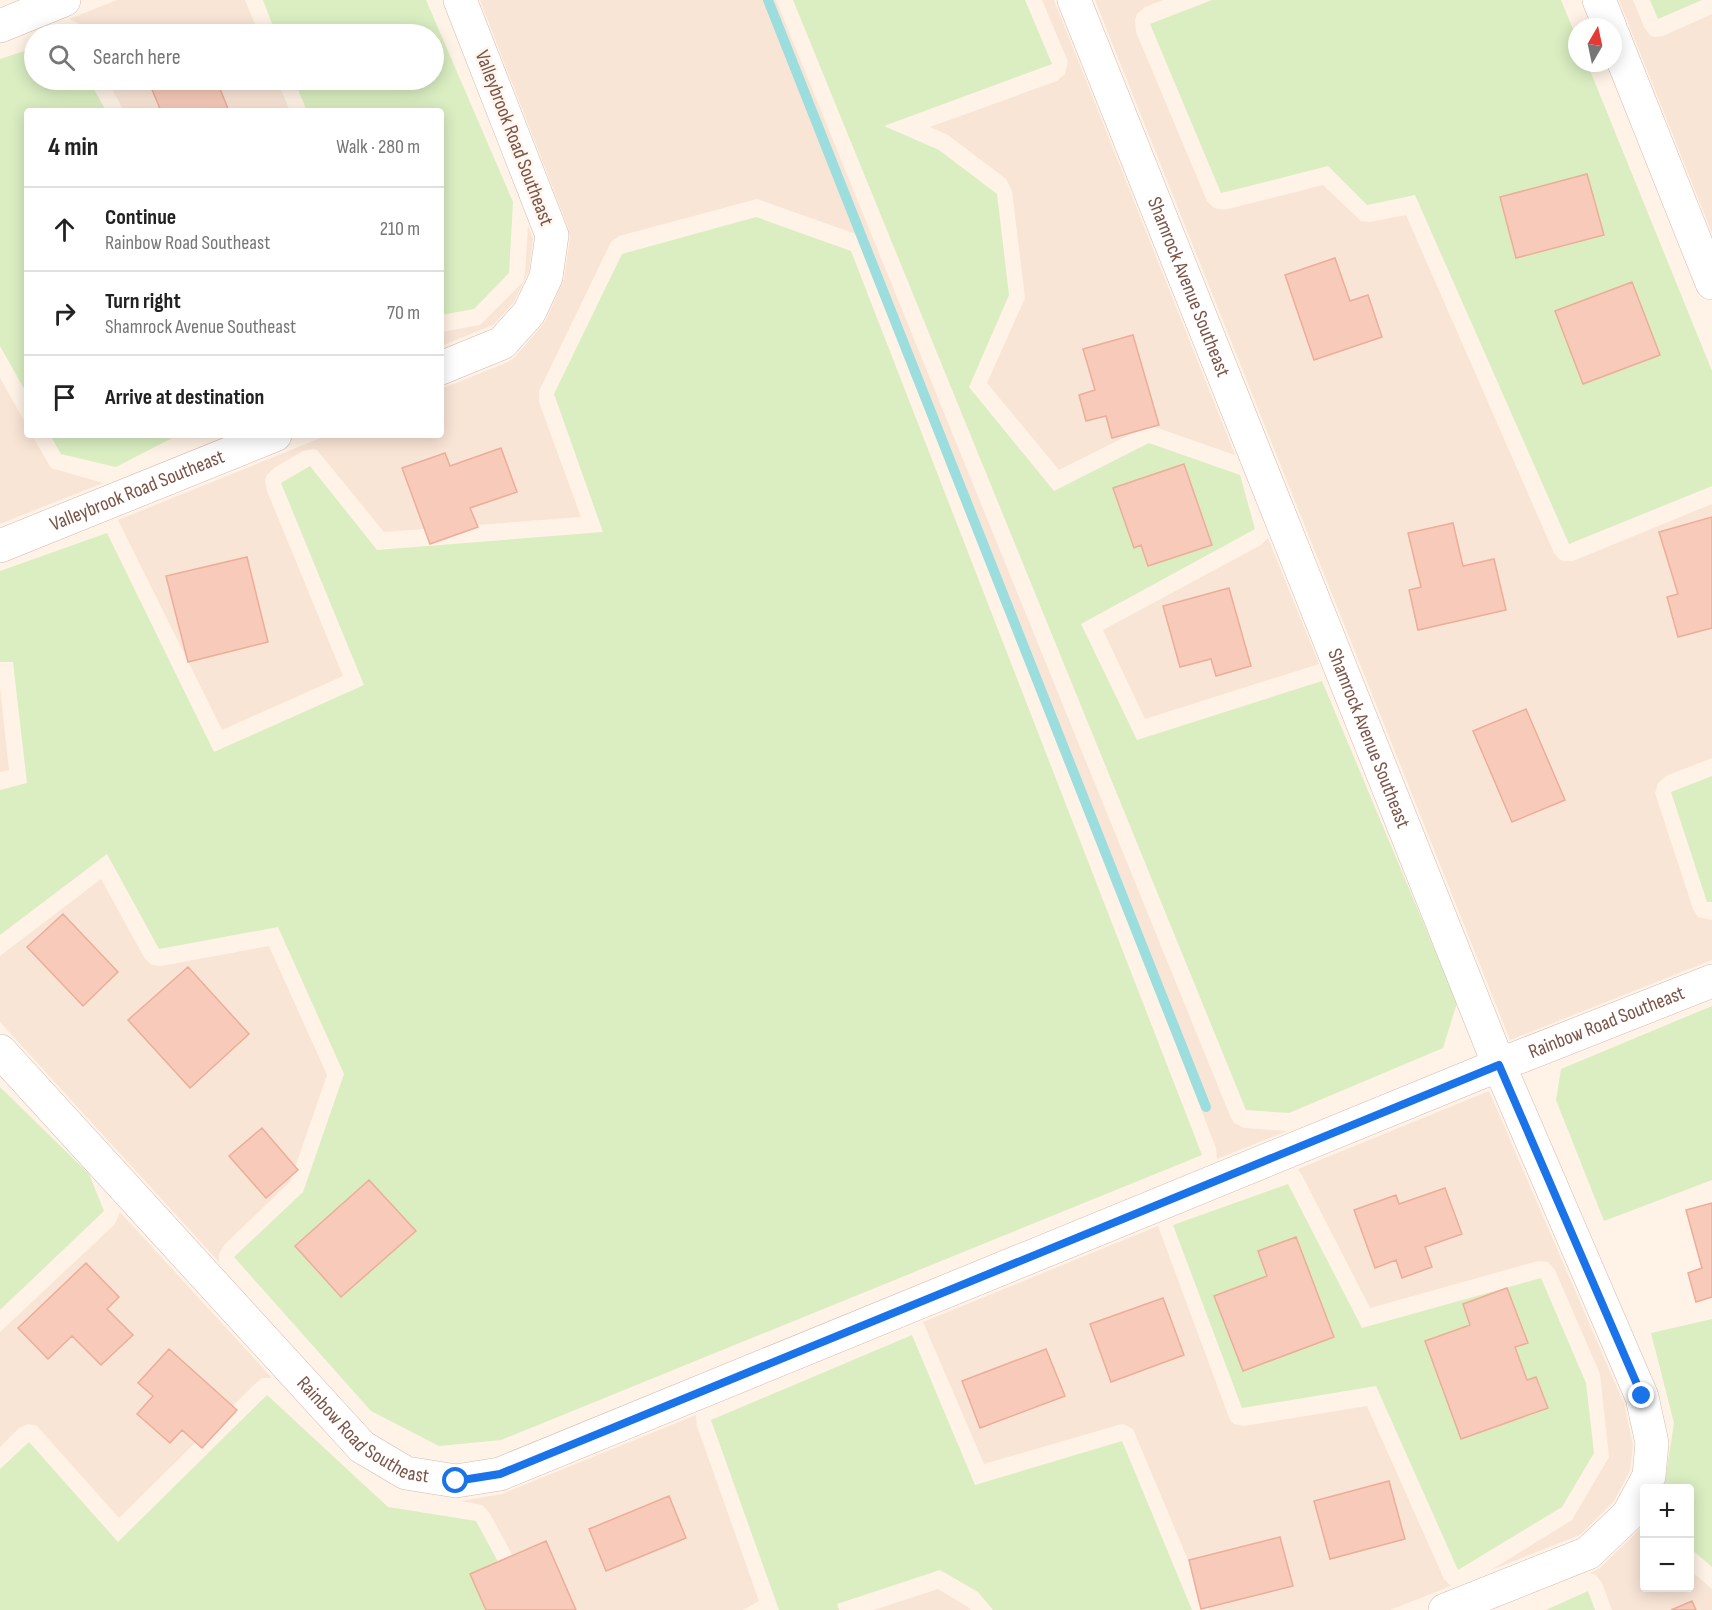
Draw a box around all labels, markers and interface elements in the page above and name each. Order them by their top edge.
north arrow [1568,18,1622,72]
search box [24,24,444,90]
icon: search [45,41,78,74]
text: Search here [93,44,180,71]
street label: Valleybrook Road Southeast [470,47,558,229]
text: 4 min [48,132,98,163]
text: Walk · 280 m [336,135,420,159]
street label: Shamrock Avenue Southeast [1142,194,1235,380]
text: Continue [105,204,176,231]
icon: ahead [48,213,81,246]
text: 210 m [380,217,420,241]
text: Rainbow Road Southeast [105,231,270,255]
text: Turn right [105,288,181,315]
icon: right [48,297,81,330]
text: 70 m [387,301,420,325]
text: Shamrock Avenue Southeast [105,315,296,339]
icon: arrive [48,381,81,414]
text: Arrive at destination [105,384,264,411]
street label: Valleybrook Road Southeast [47,445,228,537]
street label: Shamrock Avenue Southeast [1322,645,1415,832]
street label: Rainbow Road Southeast [1525,981,1688,1064]
street label: Rainbow Road Southeast [292,1372,431,1488]
route end [1628,1382,1654,1408]
route start [442,1467,468,1493]
map controls [1640,1484,1694,1592]
button: + [1640,1484,1694,1538]
button: − [1640,1538,1694,1592]

